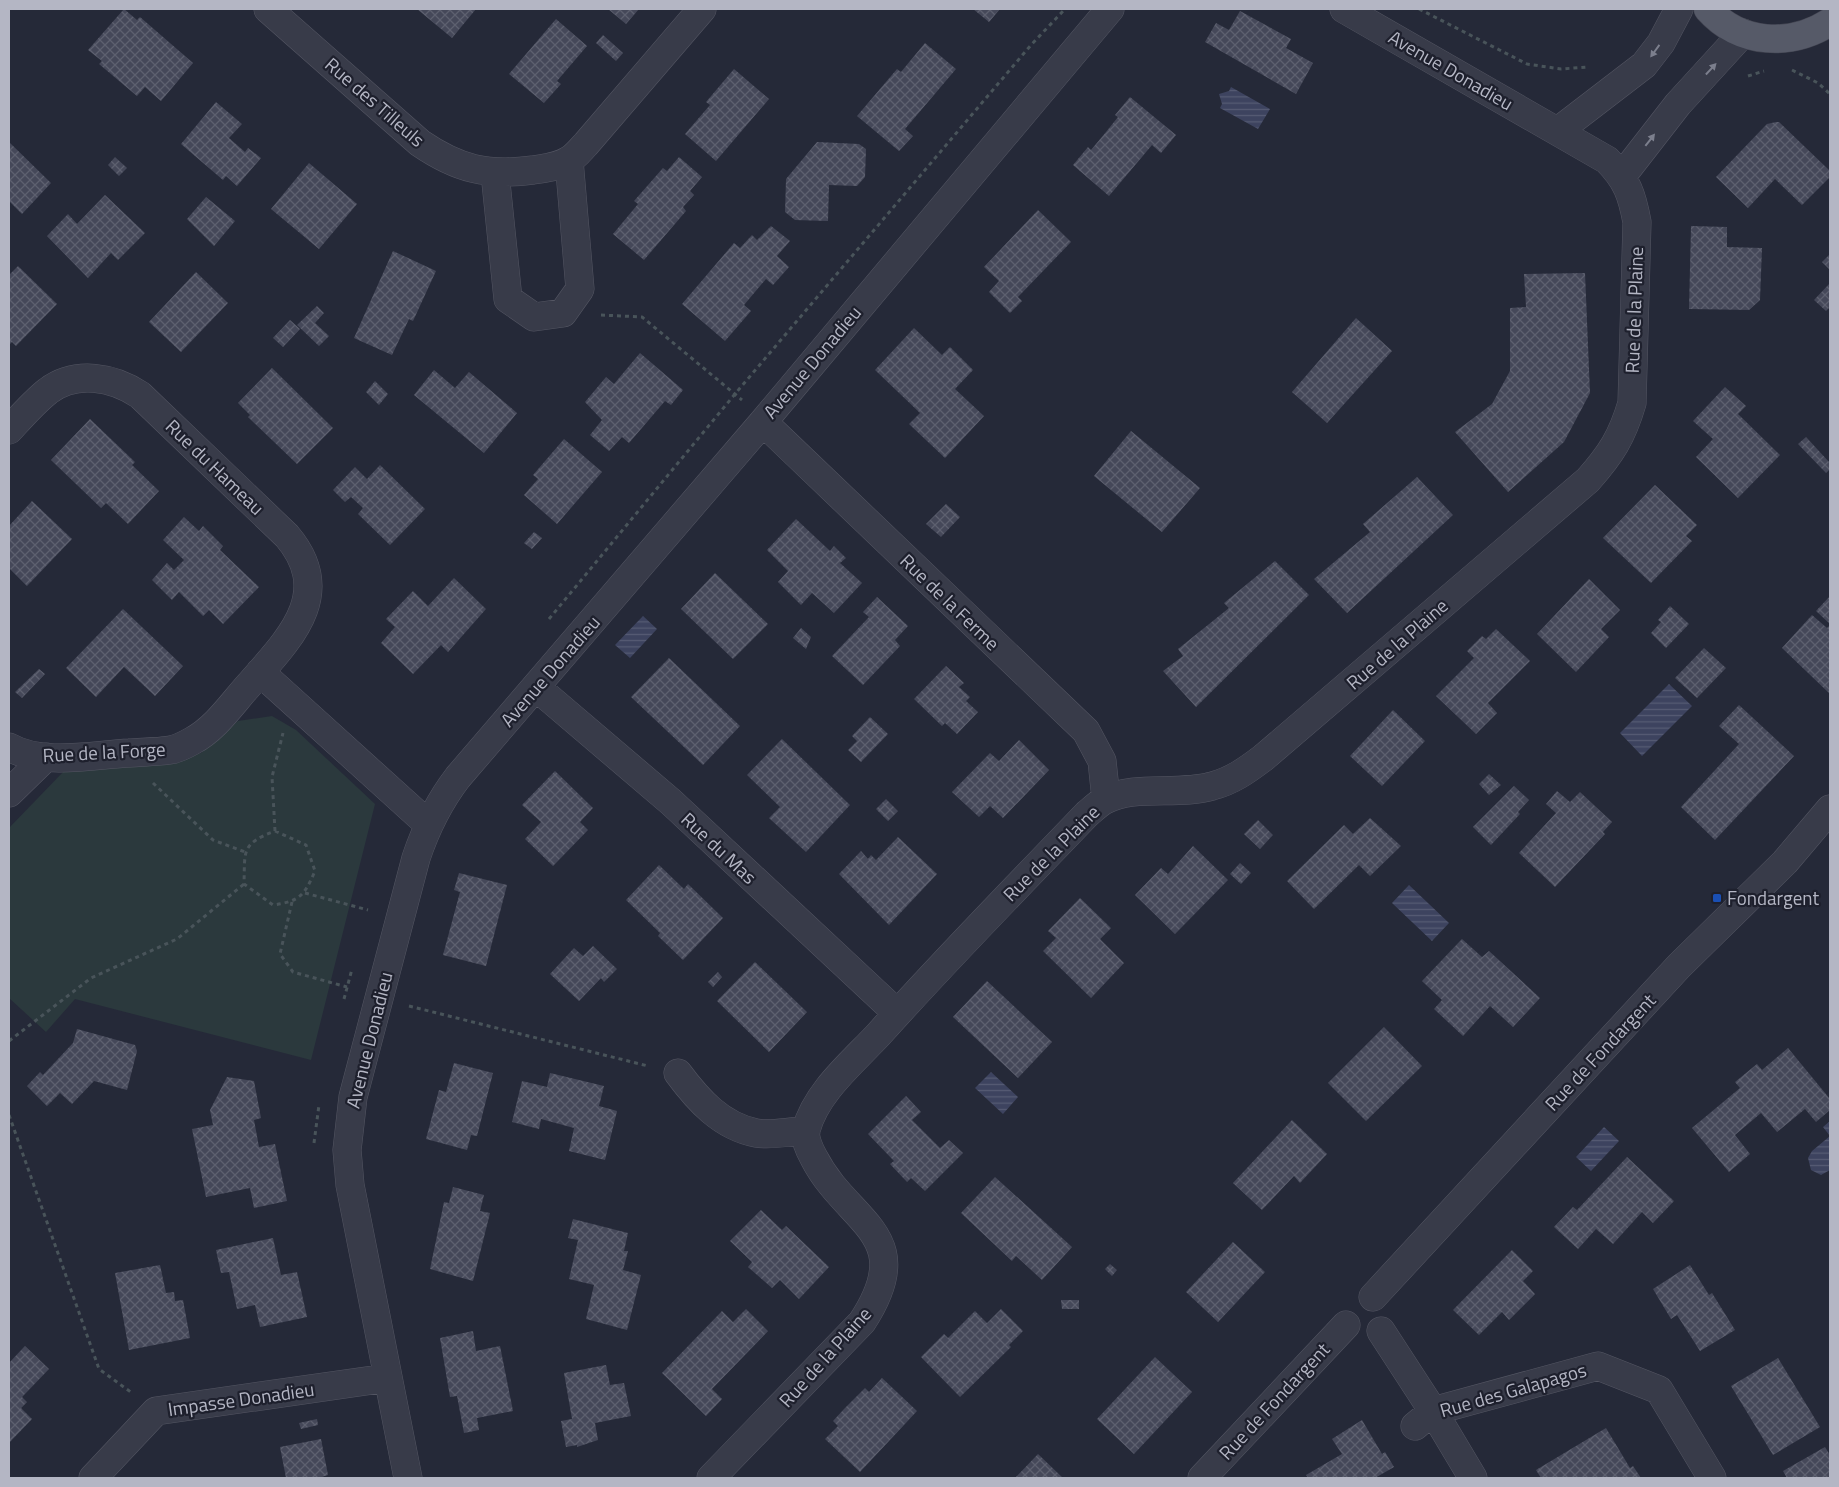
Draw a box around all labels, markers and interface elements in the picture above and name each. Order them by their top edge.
street label: Avenue Donadieu [1384,22,1519,117]
one-way arrow [1649,44,1660,57]
street label: Rue des Tilleuls [319,50,432,153]
one-way arrow [1705,63,1717,75]
one-way arrow [1645,133,1655,147]
street label: Rue de la Plaine [1617,246,1650,374]
street label: Avenue Donadieu [756,299,868,424]
street label: Rue du Hameau [160,412,271,521]
street label: Rue de la Ferme [894,546,1007,657]
street label: Rue de la Plaine [1339,591,1454,696]
street label: Avenue Donadieu [493,609,606,733]
street label: Rue de la Forge [42,734,166,769]
street label: Rue de la Plaine [996,798,1106,908]
street label: Rue du Mas [675,805,764,890]
place label: Fondargent [1727,883,1819,912]
marker: Fondargent [1711,892,1723,904]
street label: Avenue Donadieu [338,969,399,1111]
street label: Rue de Fondargent [1537,986,1662,1117]
street label: Rue de la Plaine [772,1300,878,1413]
street label: Rue de Fondargent [1211,1335,1336,1466]
street label: Rue des Galapagos [1436,1355,1590,1424]
street label: Impasse Donadieu [166,1374,316,1423]

